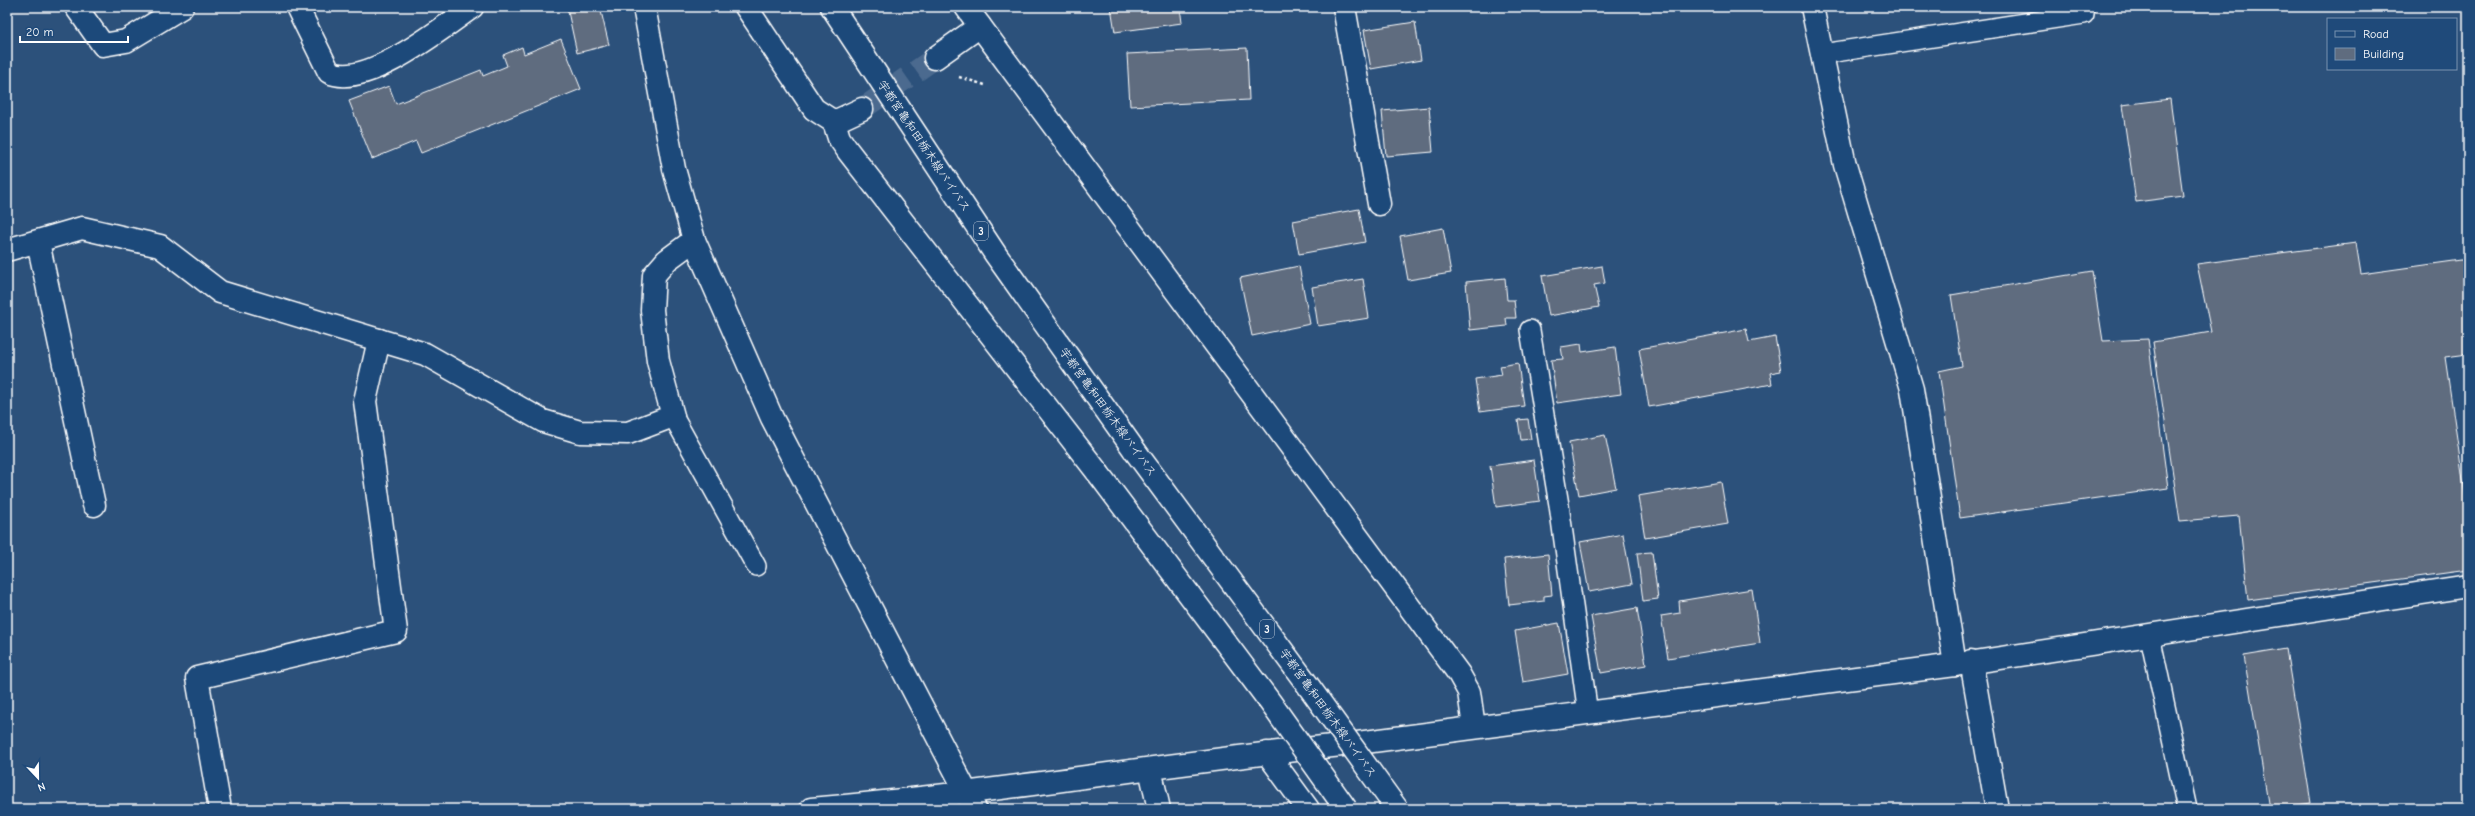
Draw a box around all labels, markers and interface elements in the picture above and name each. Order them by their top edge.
scale bar [20,18,128,44]
legend [2327,18,2457,70]
text: 20 m [26,25,54,39]
text: Road [2363,27,2389,41]
text: Building [2363,47,2404,61]
street label: 宇都宮亀和田栃木線バイパス [875,78,973,214]
road number: 3 [974,222,988,240]
street label: 宇都宮亀和田栃木線バイパス [1057,345,1159,479]
road number: 3 [1260,620,1274,638]
street label: 宇都宮亀和田栃木線バイパス [1277,646,1379,780]
north arrow [18,758,58,798]
text: N [36,779,47,794]

